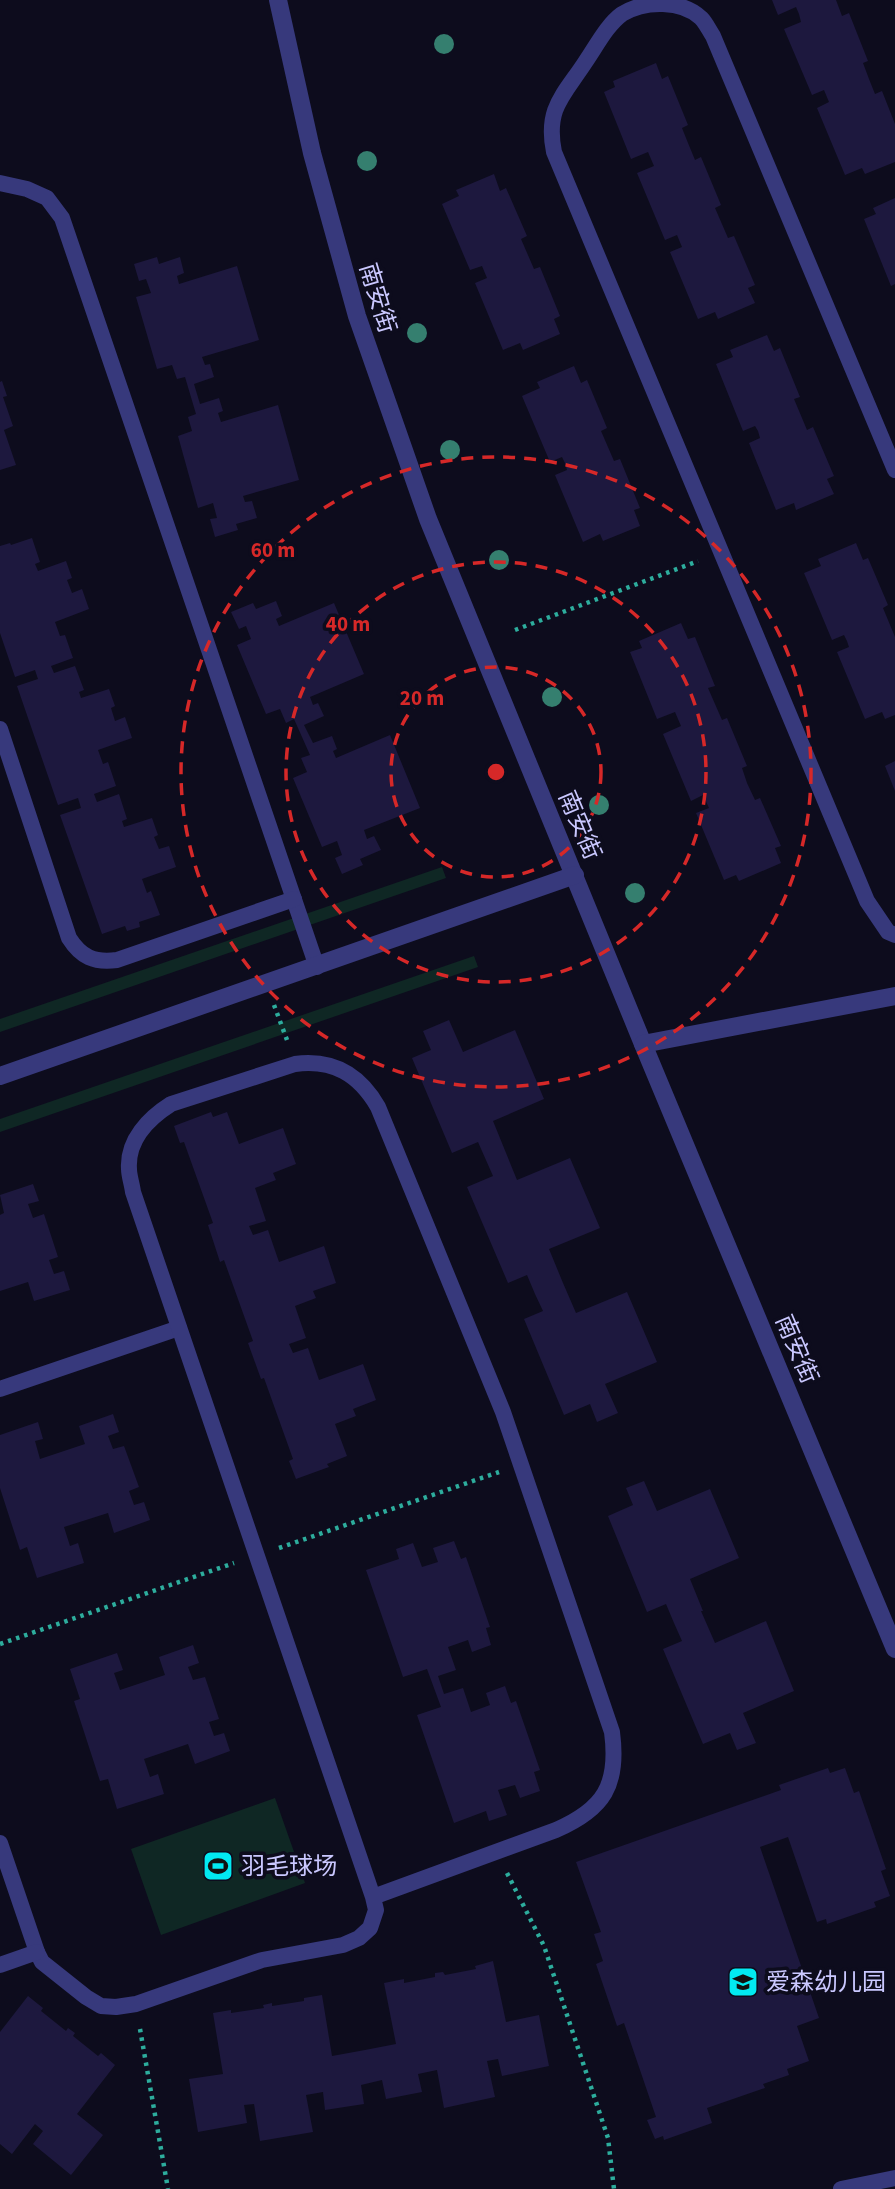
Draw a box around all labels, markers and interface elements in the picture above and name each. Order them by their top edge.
street label: 南安街 [350,259,405,338]
text: 60 m [251,535,295,565]
text: 40 m [326,609,370,639]
text: 20 m [400,683,444,713]
centre of rings [484,760,508,784]
street label: 南安街 [549,785,610,865]
street label: 南安街 [766,1309,827,1389]
sports icon: 羽毛球场 [201,1849,235,1883]
place label: 羽毛球场 [241,1849,337,1884]
school or university icon: 爱森幼儿园 [726,1965,760,1999]
place label: 爱森幼儿园 [766,1965,886,2000]

